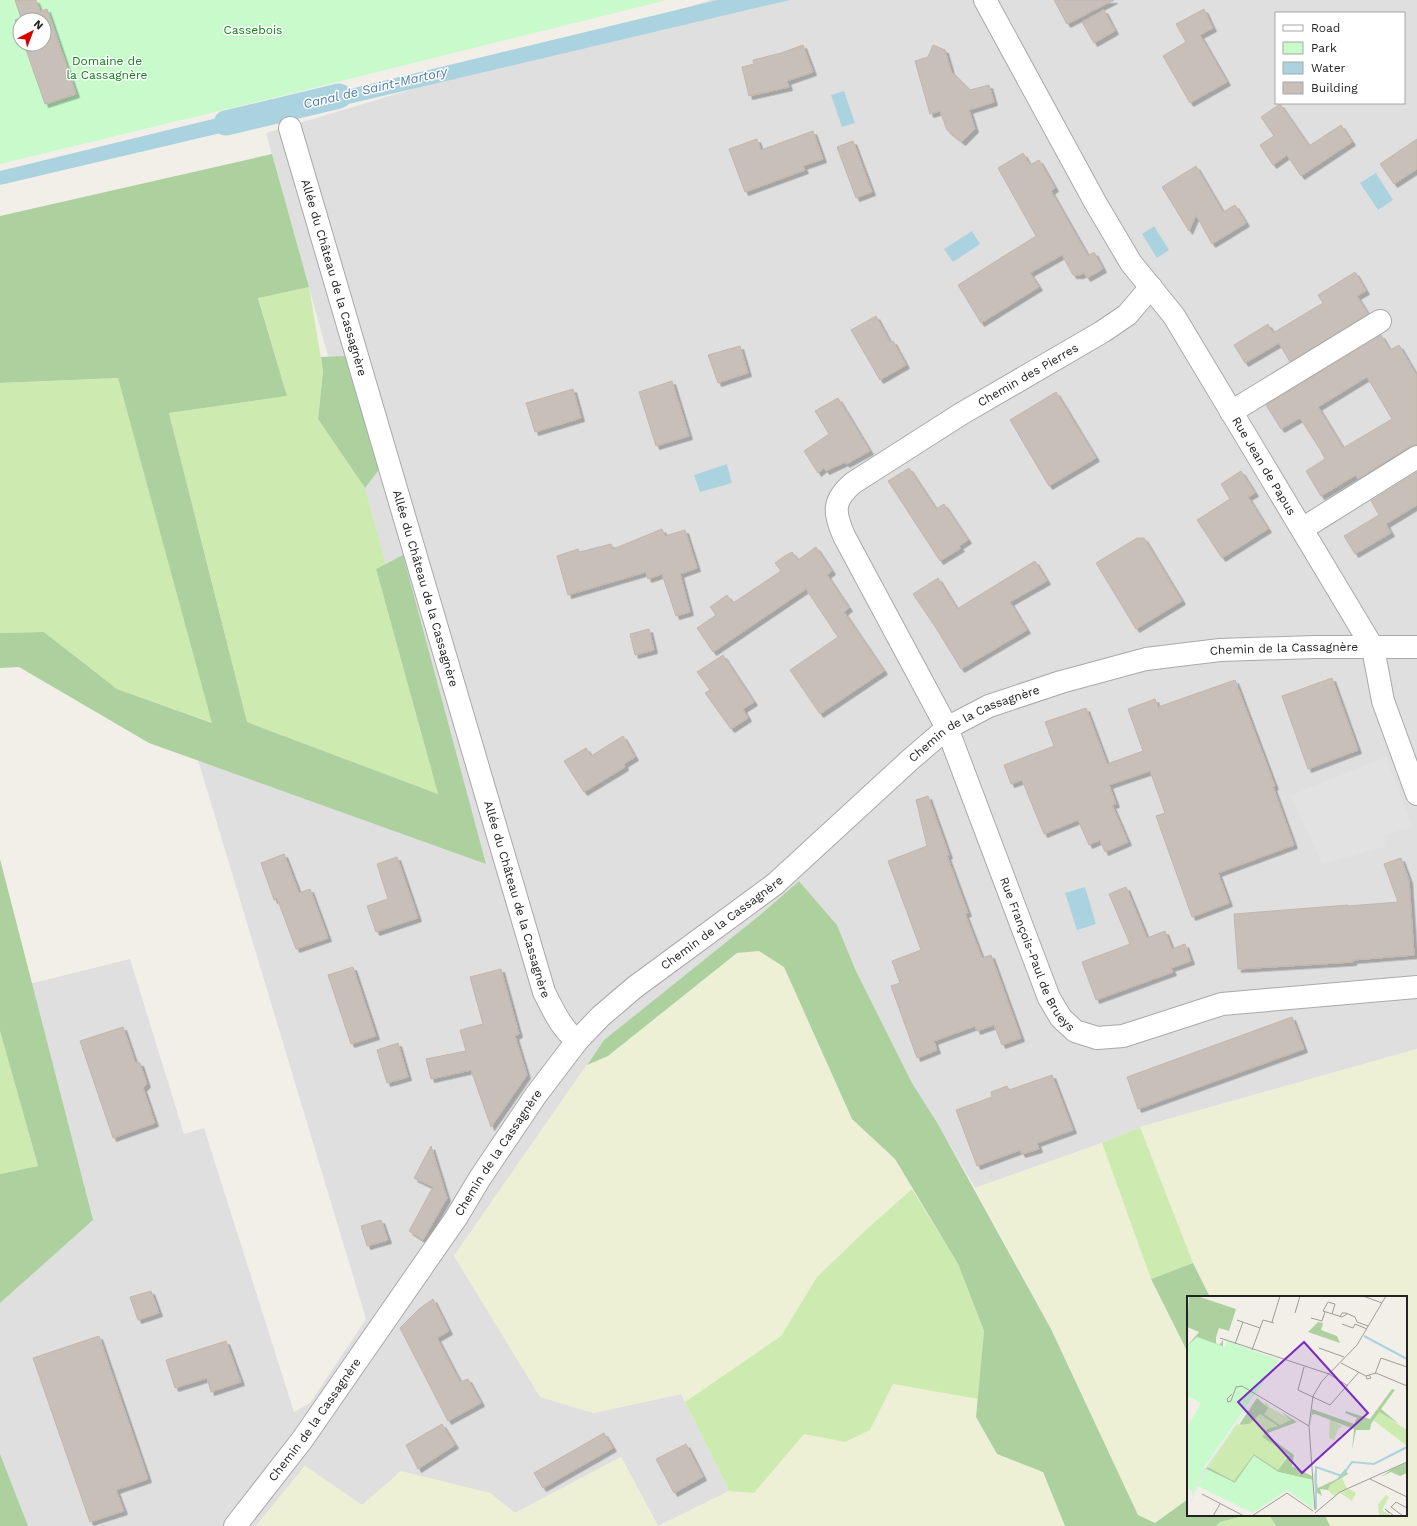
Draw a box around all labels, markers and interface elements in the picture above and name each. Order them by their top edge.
north arrow [12,12,52,52]
legend [1275,12,1405,104]
text: N [31,17,46,32]
text: Road [1311,21,1340,35]
park label: Cassebois [224,23,282,37]
text: Park [1311,41,1337,55]
park label: Domaine de la Cassagnère [66,54,148,82]
text: Water [1311,61,1346,75]
water label: Canal de Saint-Martory [302,63,450,111]
text: Building [1311,81,1358,95]
street label: Allée du Château de la Cassagnère [298,178,370,378]
street label: Chemin des Pierres [975,340,1081,410]
street label: Rue Jean de Papus [1229,414,1299,518]
street label: Allée du Château de la Cassagnère [390,488,461,689]
street label: Chemin de la Cassagnère [1209,640,1358,658]
street label: Chemin de la Cassagnère [906,683,1041,765]
street label: Allée du Château de la Cassagnère [481,799,553,1000]
street label: Chemin de la Cassagnère [658,873,786,973]
street label: Rue François-Paul de Brueys [997,875,1078,1034]
street label: Chemin de la Cassagnère [452,1086,545,1219]
inset map [1187,1296,1407,1516]
street label: Chemin de la Cassagnère [266,1355,364,1484]

